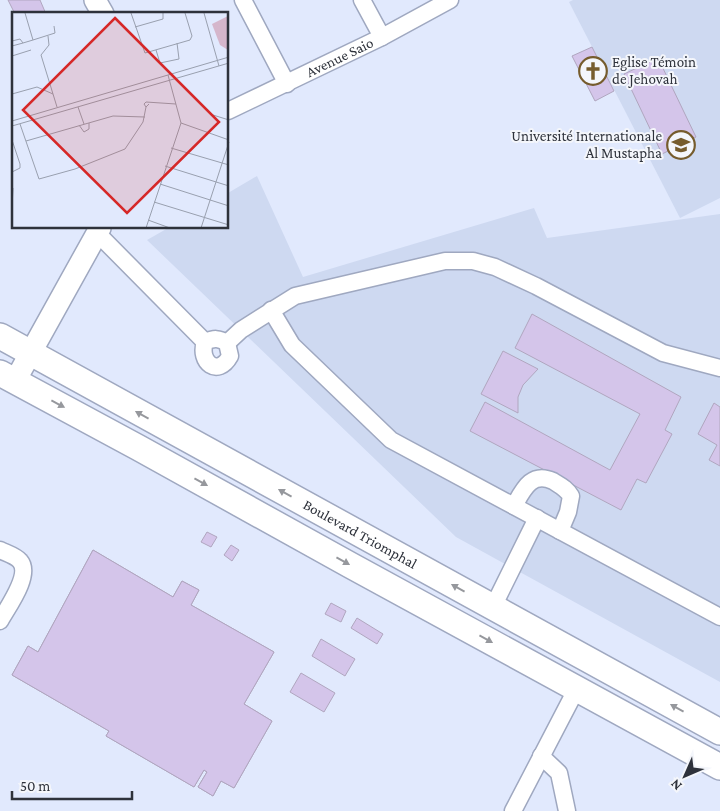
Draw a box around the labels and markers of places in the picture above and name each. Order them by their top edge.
place label: Eglise Témoin de Jehovah [612,54,696,88]
church icon: Eglise Témoin de Jehovah [578,56,608,86]
place label: Université Internationale Al Mustapha [511,128,662,162]
school or university icon: Université Internationale Al Mustapha [666,130,696,160]

